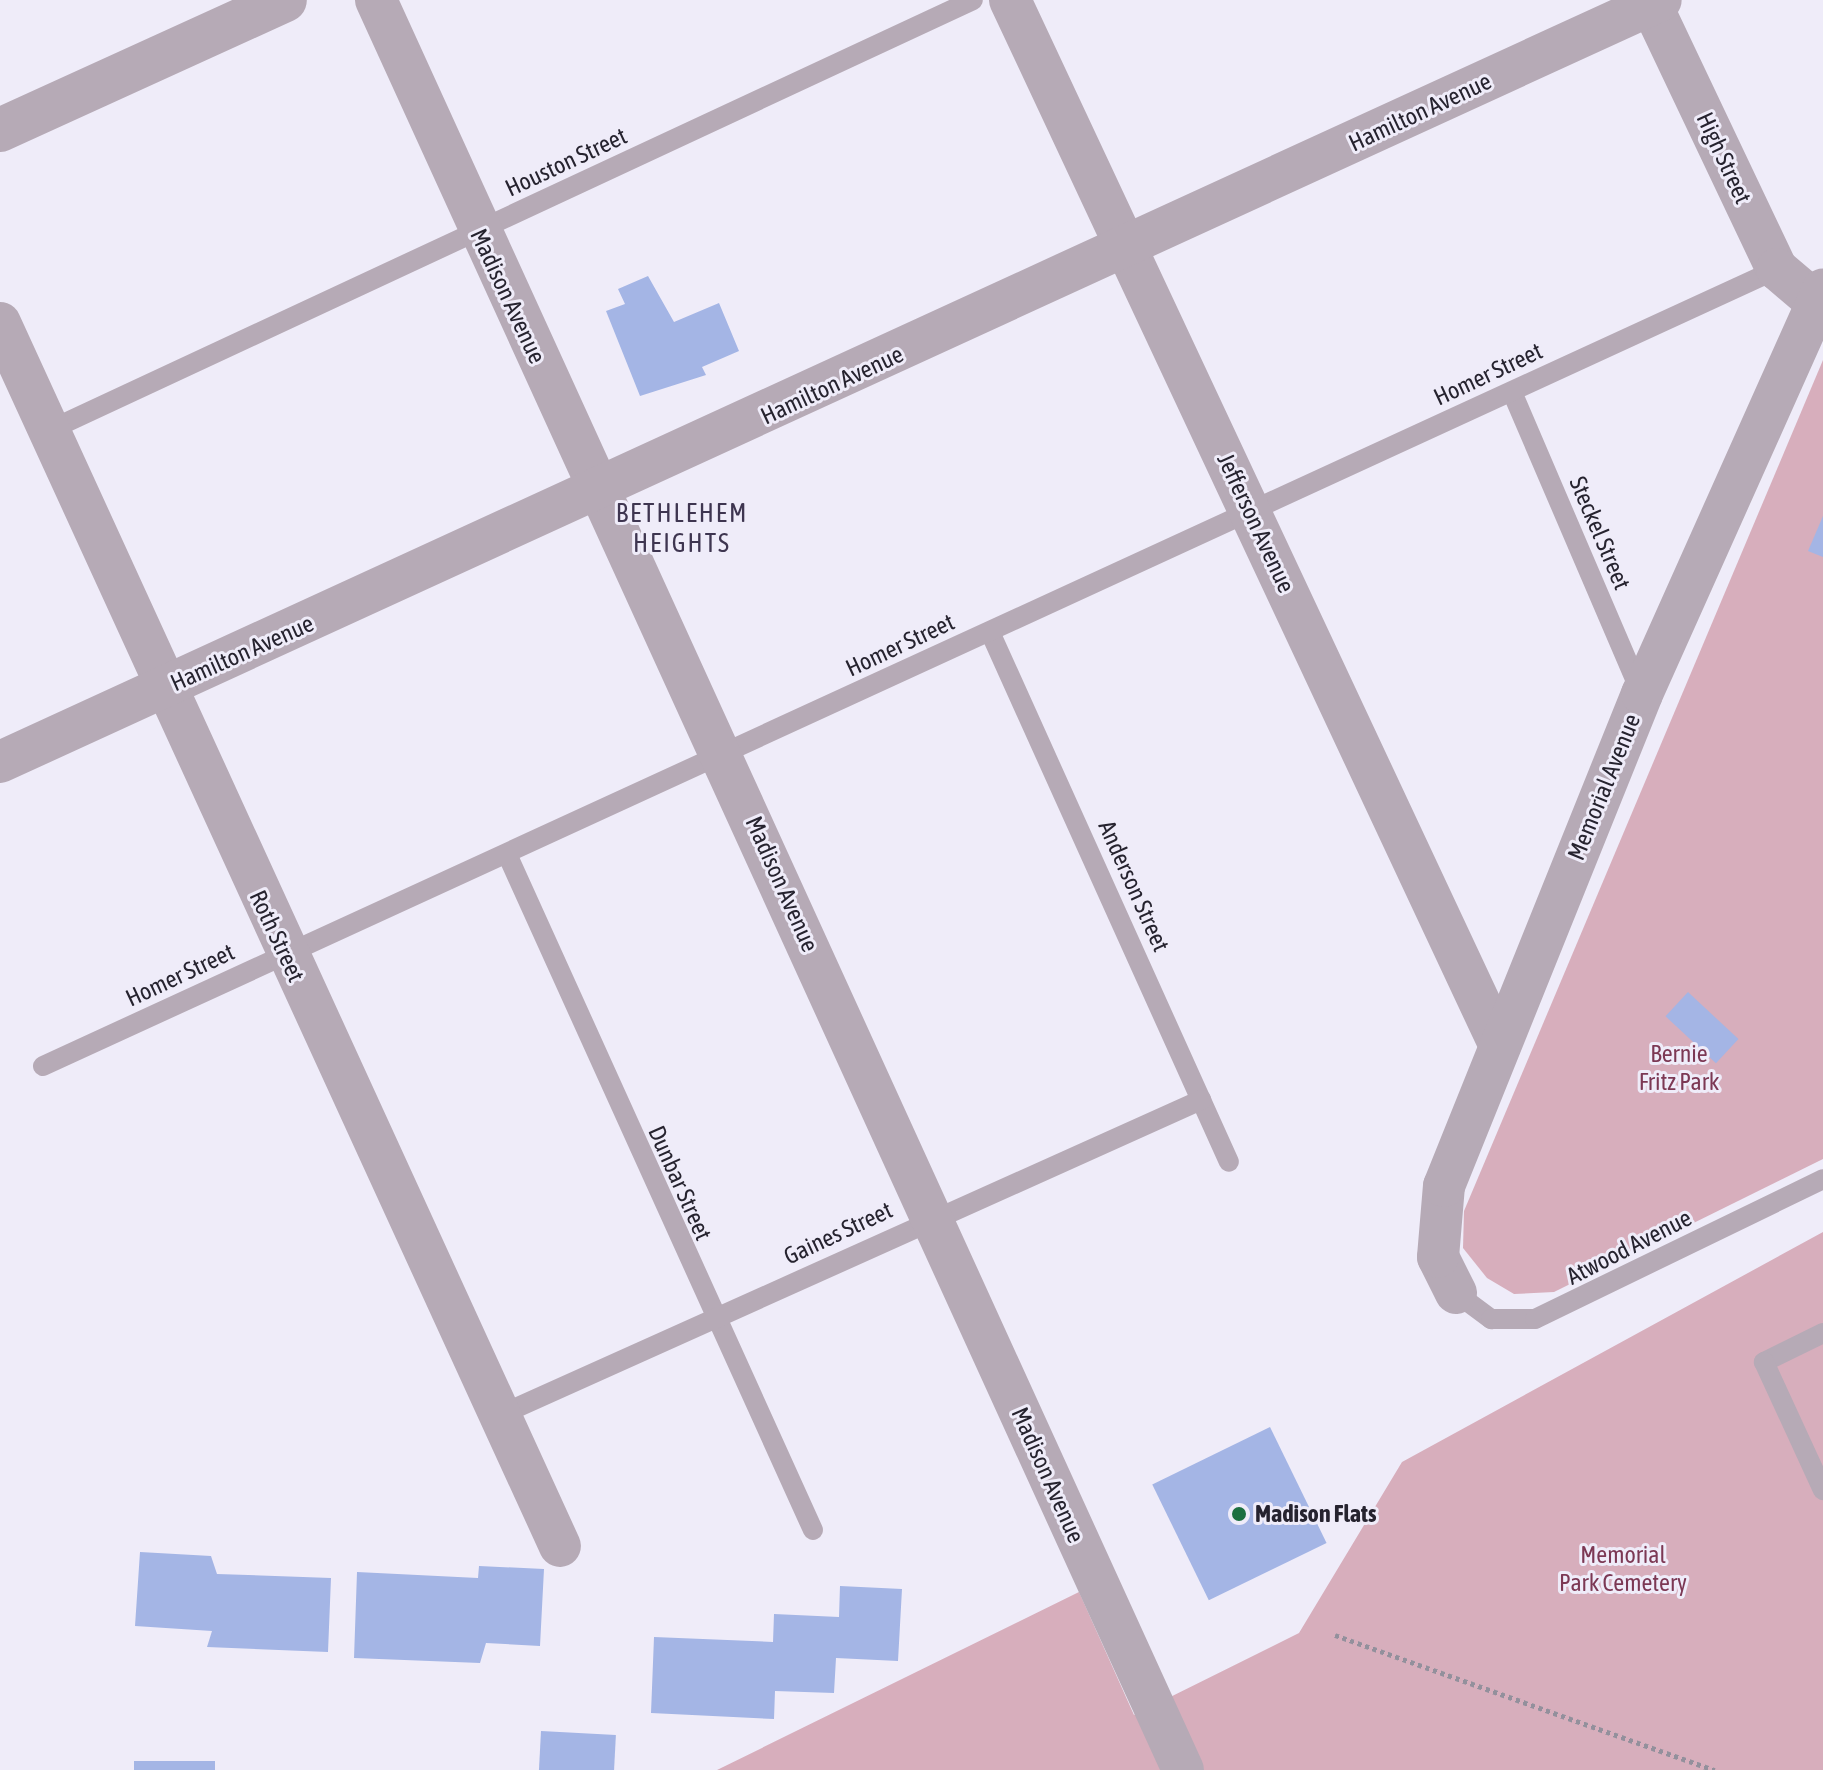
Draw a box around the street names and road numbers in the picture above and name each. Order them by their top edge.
street label: Hamilton Avenue [1344,66,1496,158]
street label: High Street [1690,108,1758,208]
street label: Houston Street [501,121,631,203]
street label: Madison Avenue [464,224,552,368]
street label: Homer Street [1429,336,1547,412]
street label: Hamilton Avenue [756,339,908,431]
street label: Jefferson Avenue [1211,449,1301,597]
street label: Steckel Street [1563,472,1637,594]
street label: Homer Street [841,607,959,683]
street label: Hamilton Avenue [166,609,318,697]
street label: Memorial Avenue [1562,710,1646,864]
street label: Madison Avenue [739,812,825,956]
street label: Anderson Street [1092,816,1176,956]
street label: Roth Street [243,886,311,986]
street label: Homer Street [121,937,239,1013]
street label: Dunbar Street [642,1121,718,1245]
street label: Gaines Street [779,1195,897,1271]
street label: Atwood Avenue [1562,1203,1696,1291]
street label: Madison Avenue [1005,1403,1091,1547]

